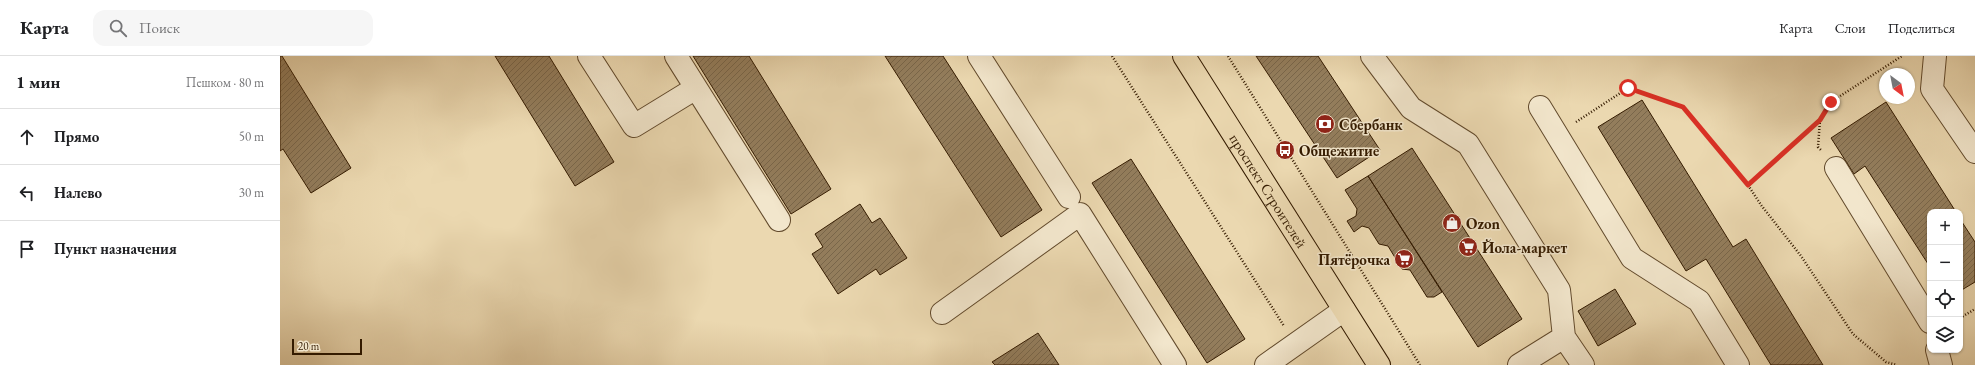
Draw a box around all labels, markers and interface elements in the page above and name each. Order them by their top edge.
search box [93,10,373,46]
text: Карта [20,15,69,40]
icon: search [107,17,129,39]
text: Поиск [139,18,180,37]
text: Карта [1779,19,1813,37]
text: Слои [1835,19,1866,37]
text: Поделиться [1888,19,1955,37]
north arrow [1879,68,1915,104]
text: 1 мин [16,71,60,93]
text: Пешком · 80 m [186,74,264,91]
route start [1619,79,1637,97]
route end [1822,93,1840,111]
bank icon: Сбербанк [1314,113,1336,135]
place label: Сбербанк [1339,115,1403,134]
icon: ahead [16,126,38,148]
text: Прямо [54,127,99,146]
text: 50 m [239,128,264,145]
street label: проспект Строителей [1226,130,1312,251]
bus stop icon: Общежитие [1274,139,1296,161]
place label: Общежитие [1299,141,1379,160]
icon: left [16,182,38,204]
text: Налево [54,183,102,202]
text: 30 m [239,184,264,201]
map controls [1927,209,1963,353]
button: + [1927,209,1963,245]
shop icon: Ozon [1441,212,1463,234]
place label: Ozon [1466,214,1501,233]
supermarket icon: Йола-маркет [1457,236,1479,258]
icon: arrive [16,238,38,260]
place label: Йола-маркет [1482,238,1567,257]
text: Пункт назначения [54,239,177,258]
button: − [1927,245,1963,281]
supermarket icon: Пятёрочка [1393,248,1415,270]
place label: Пятёрочка [1318,250,1390,269]
button: locate [1927,281,1963,317]
button: layers [1927,317,1963,353]
scale bar [292,337,362,356]
text: 20 m [298,339,319,353]

